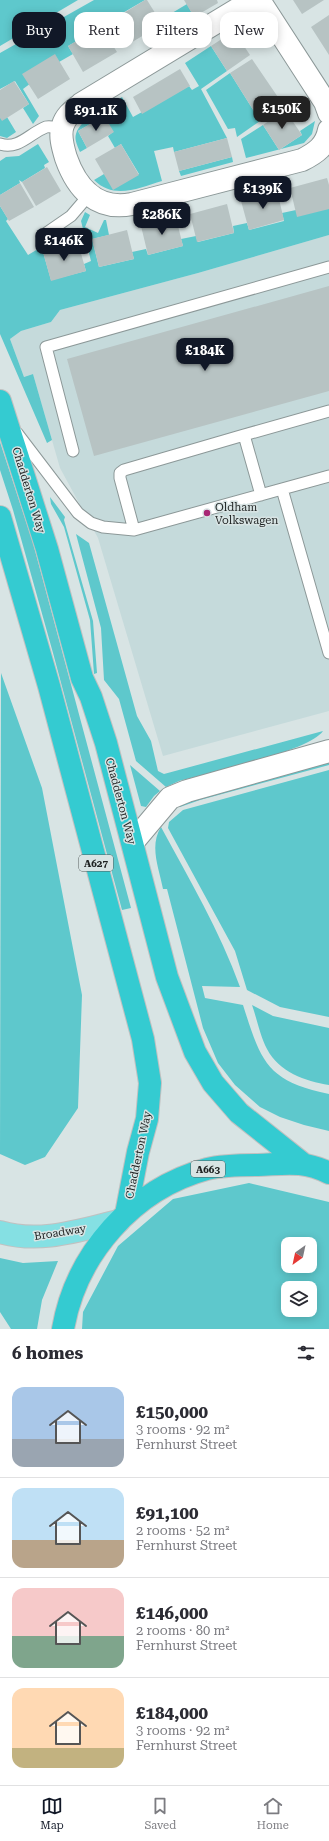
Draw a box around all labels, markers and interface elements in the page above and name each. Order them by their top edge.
chip: Buy [12,12,66,48]
chip: Rent [74,12,134,48]
chip: Filters [142,12,212,48]
chip: New [220,12,278,48]
pin: £150K [254,96,310,130]
pin: £91.1K [63,98,129,132]
text: £150K [262,101,302,116]
text: £91.1K [74,103,118,118]
pin: £139K [235,176,291,210]
text: £139K [243,181,283,196]
pin: £286K [134,202,190,236]
text: £286K [142,207,182,222]
pin: £146K [36,228,92,262]
text: £146K [44,233,84,248]
pin: £184K [177,338,233,372]
text: £184K [185,343,225,358]
street label: Chadderton Way [9,446,48,535]
place label: Oldham Volkswagen [215,501,278,527]
marker: Oldham Volkswagen [202,508,212,518]
street label: Chadderton Way [103,756,138,846]
road number: A627 [79,855,113,871]
street label: Chadderton Way [123,1110,154,1200]
road number: A663 [191,1161,225,1177]
street label: Broadway [33,1222,87,1243]
north arrow [281,1237,317,1273]
map controls [281,1237,317,1317]
button: layers [281,1281,317,1317]
icon: filters [295,1342,317,1364]
text: 6 homes [12,1343,83,1363]
text: £150,000 [136,1402,208,1422]
icon: home [44,1403,92,1451]
text: 3 rooms · 92 m² [136,1422,230,1437]
text: Fernhurst Street [136,1437,237,1452]
text: £91,100 [136,1503,199,1523]
icon: home [44,1504,92,1552]
text: 2 rooms · 52 m² [136,1523,230,1538]
text: Fernhurst Street [136,1538,237,1553]
text: £146,000 [136,1603,208,1623]
icon: home [44,1604,92,1652]
text: 2 rooms · 80 m² [136,1623,230,1638]
text: Fernhurst Street [136,1638,237,1653]
text: £184,000 [136,1703,208,1723]
icon: home [44,1704,92,1752]
text: 3 rooms · 92 m² [136,1723,230,1738]
text: Fernhurst Street [136,1738,237,1753]
tab: Map [40,1795,64,1832]
tab: Saved [144,1795,176,1832]
tab: Home [257,1795,289,1832]

